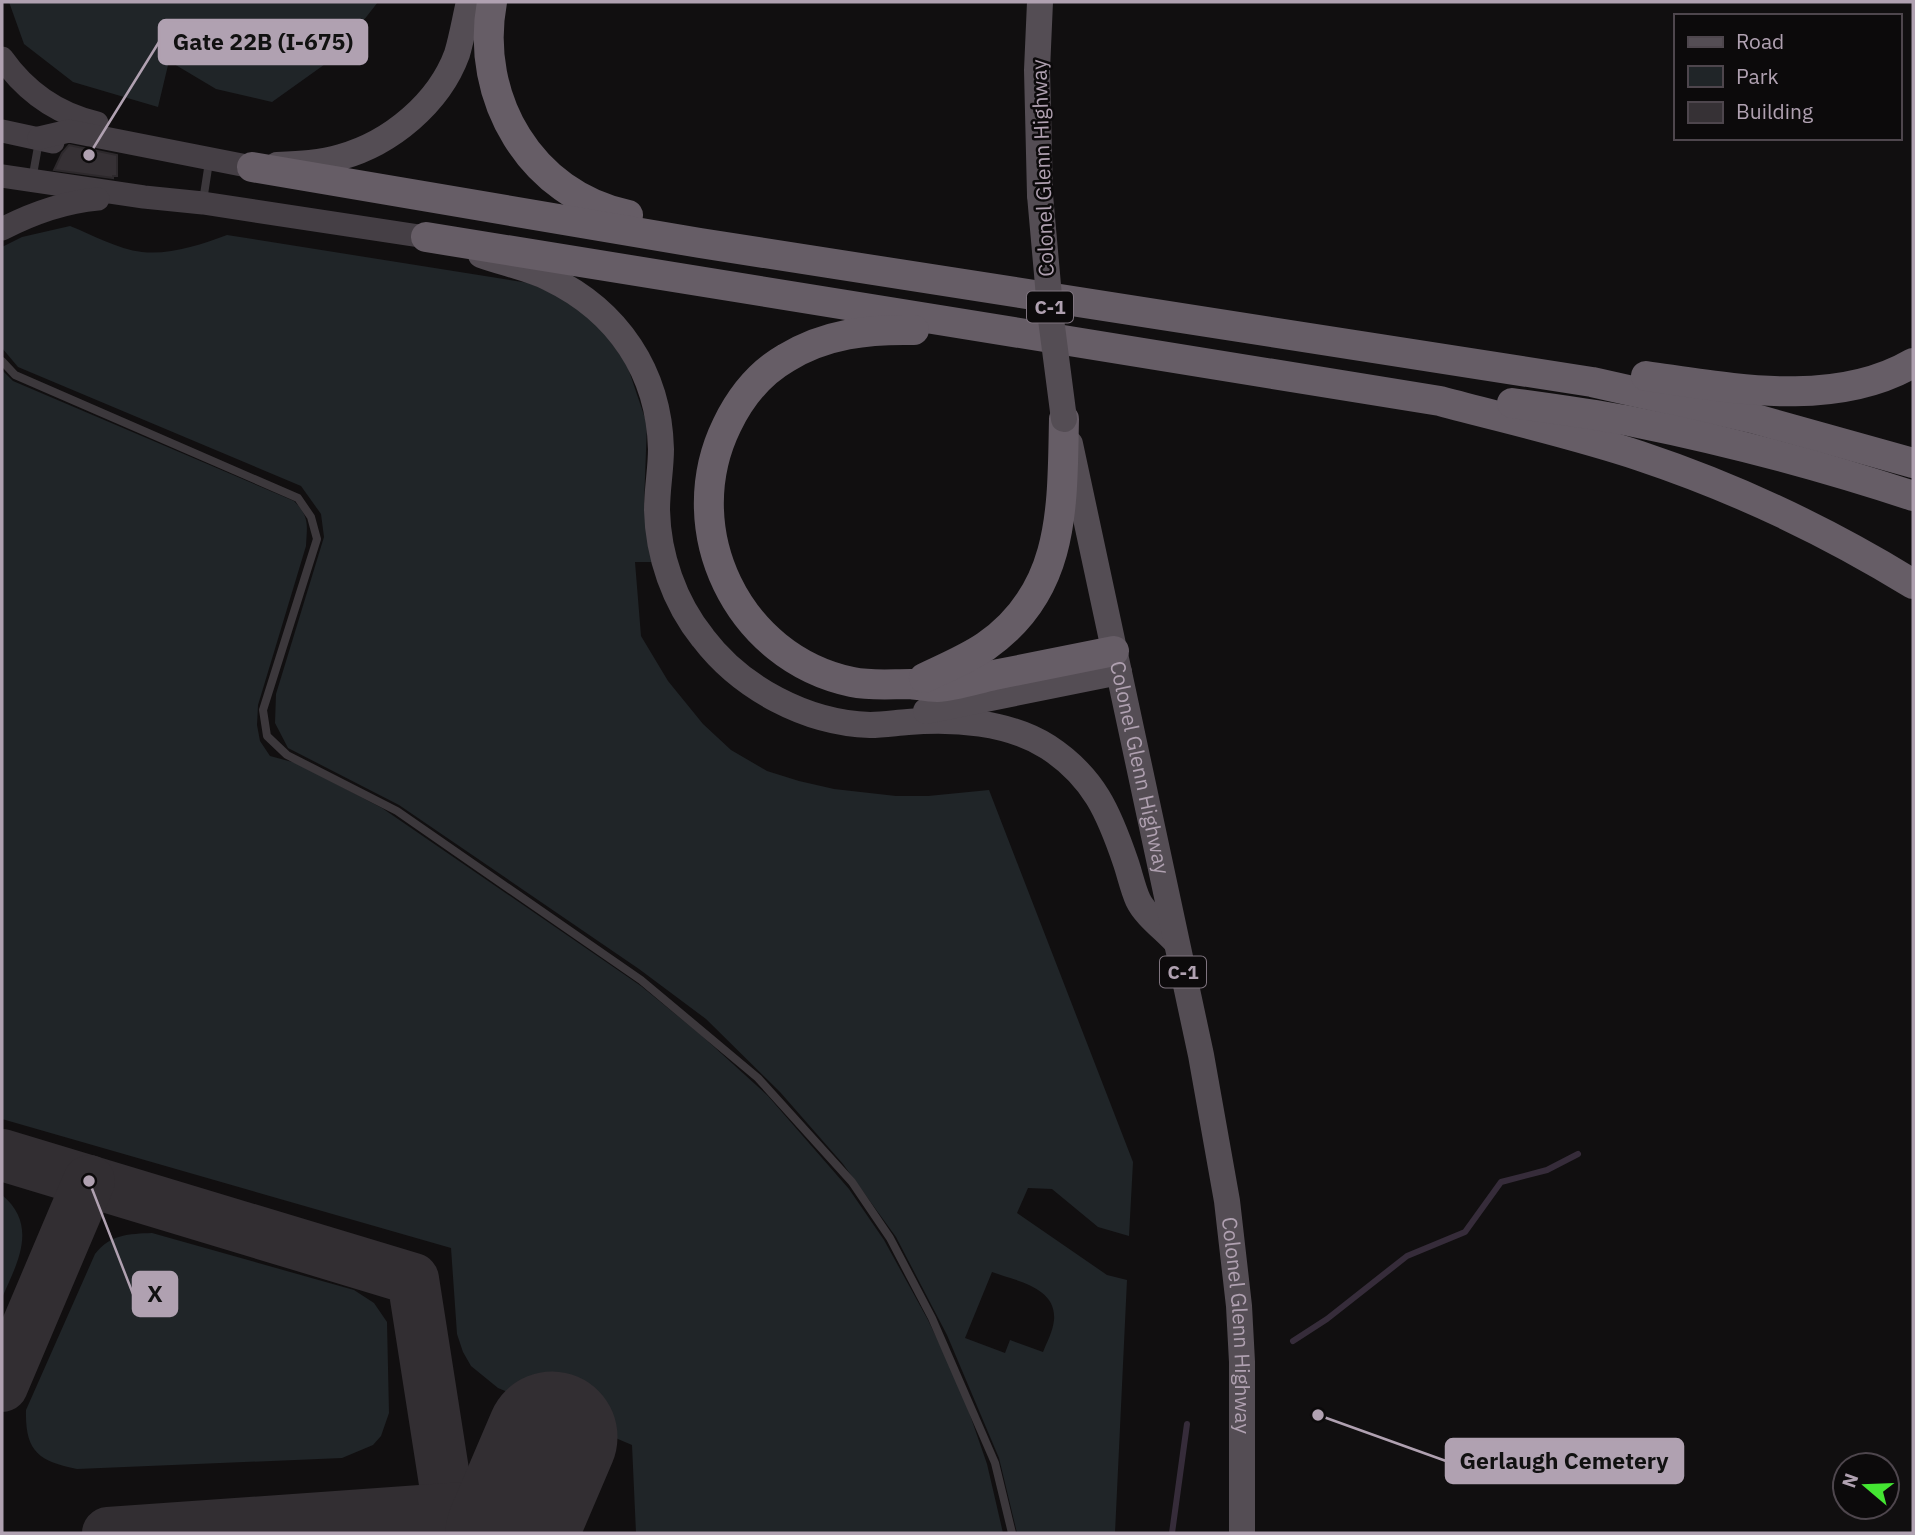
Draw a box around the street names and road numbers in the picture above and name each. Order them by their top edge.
street label: Colonel Glenn Highway [1024,58,1060,277]
road number: C-1 [1027,292,1073,322]
street label: Colonel Glenn Highway [1104,658,1177,877]
road number: C-1 [1160,956,1206,988]
street label: Colonel Glenn Highway [1216,1215,1257,1434]

